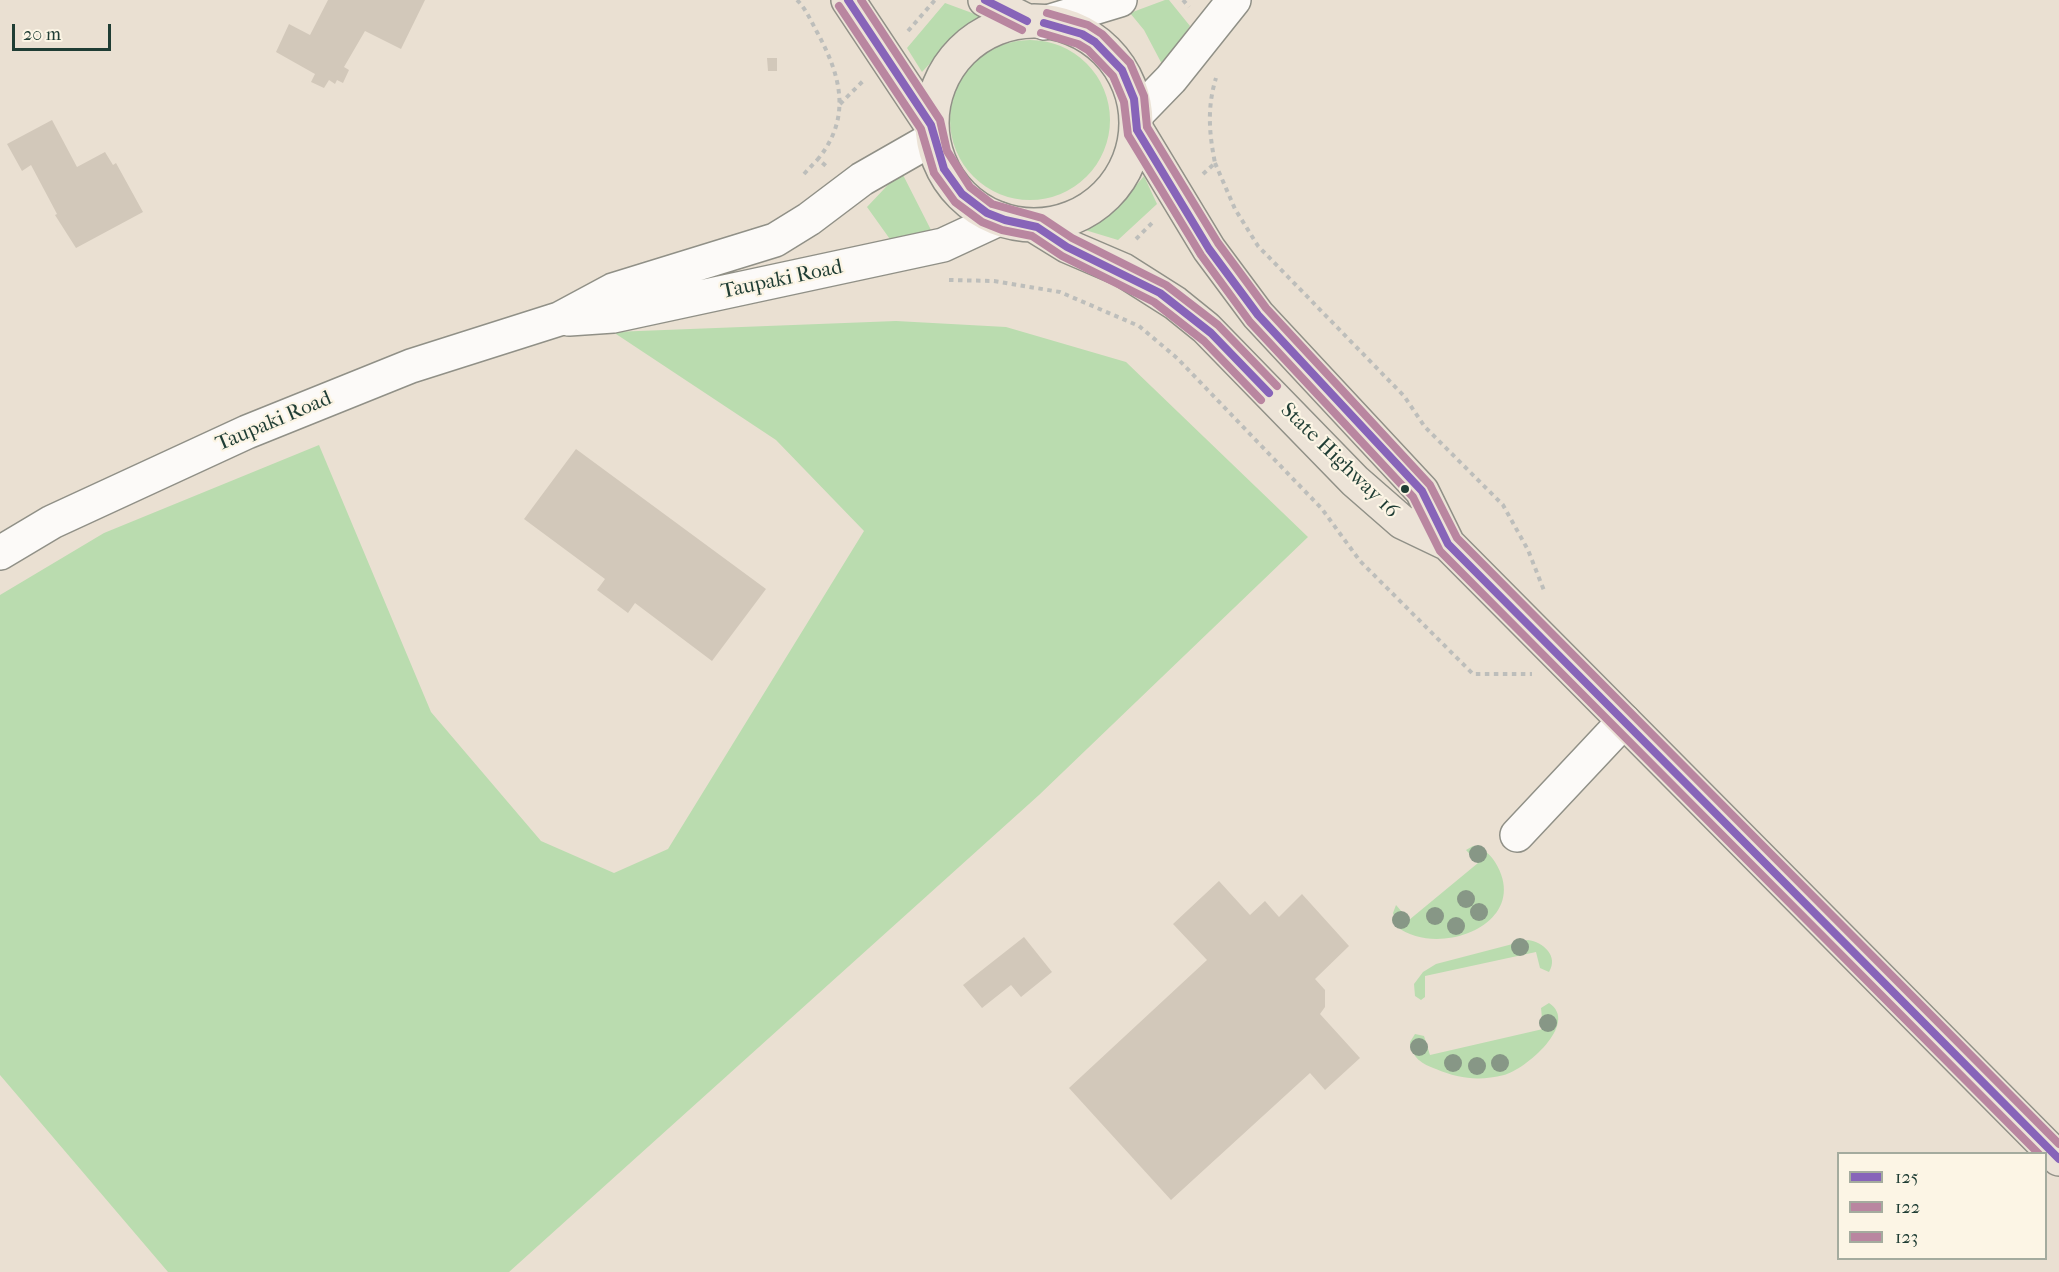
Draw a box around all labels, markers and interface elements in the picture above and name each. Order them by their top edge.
scale bar [15,12,114,50]
text: 20 m [23,24,61,45]
street label: Taupaki Road [719,255,845,305]
street label: Taupaki Road [212,386,336,458]
street label: State Highway 16 [1275,398,1403,524]
unlabelled marker [1399,483,1411,495]
legend [1837,1152,2047,1260]
text: 125 [1895,1167,1918,1188]
text: 122 [1895,1197,1920,1218]
text: 123 [1895,1227,1918,1248]

